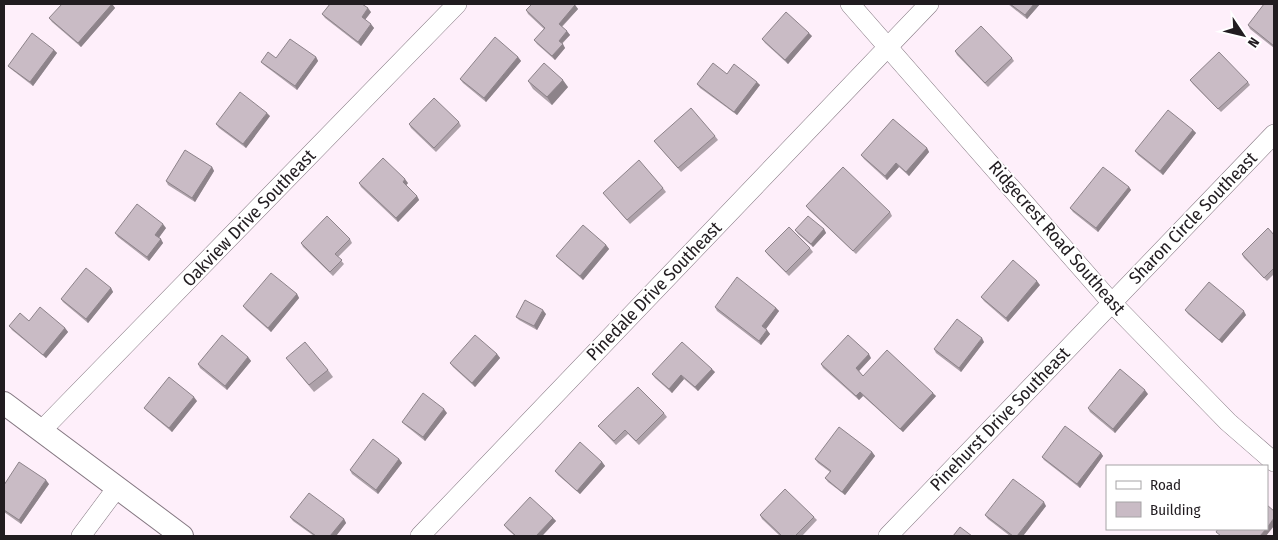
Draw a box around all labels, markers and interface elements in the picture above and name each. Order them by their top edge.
north arrow [1218,10,1268,60]
text: N [1244,34,1263,50]
street label: Oakview Drive Southeast [178,145,320,291]
street label: Sharon Circle Southeast [1124,147,1262,289]
street label: Ridgecrest Road Southeast [984,156,1130,320]
street label: Pinedale Drive Southeast [582,217,726,365]
street label: Pinehurst Drive Southeast [926,342,1075,496]
legend [1106,465,1268,530]
text: Road [1150,476,1181,494]
text: Building [1150,501,1201,519]

